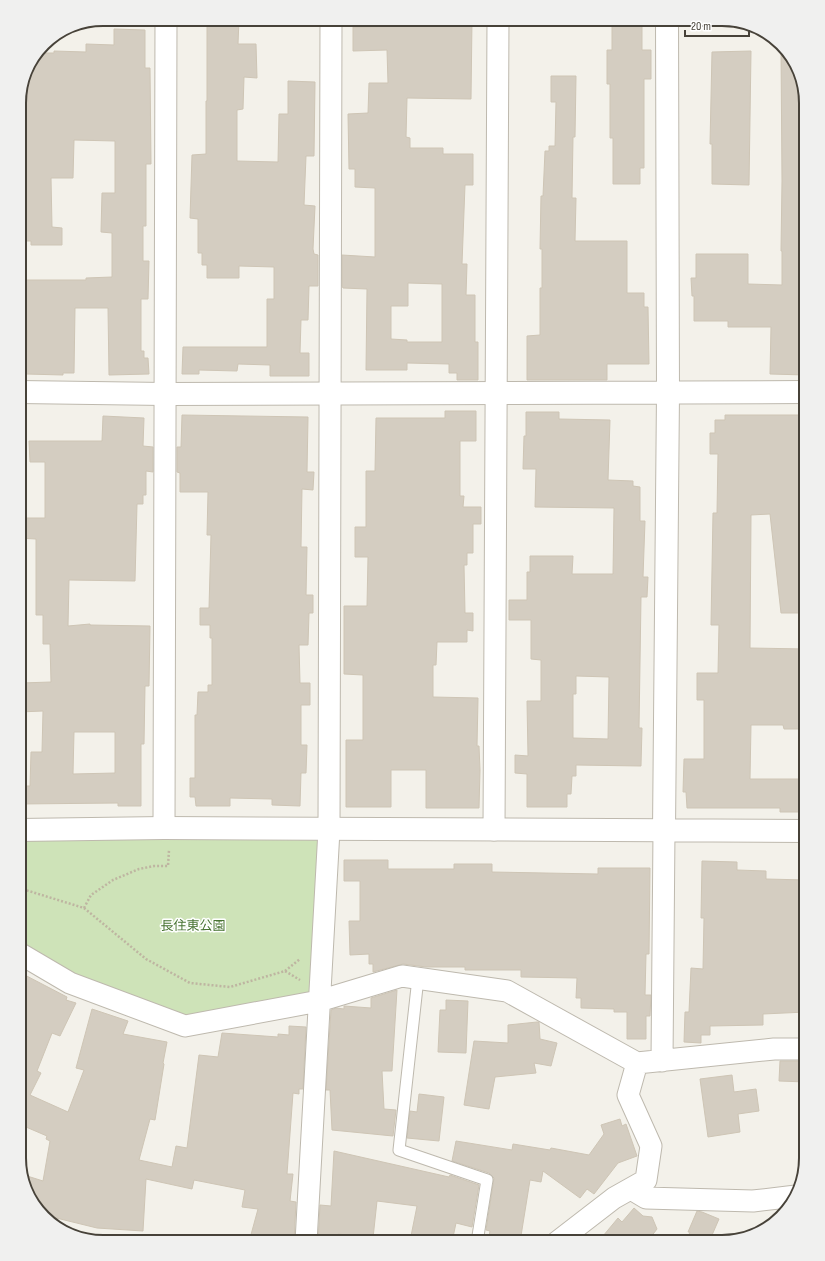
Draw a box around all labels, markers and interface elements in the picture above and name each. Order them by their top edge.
scale bar [685,12,749,38]
text: 20 m [691,19,711,34]
park label: 長住東公園 [160,918,226,934]

